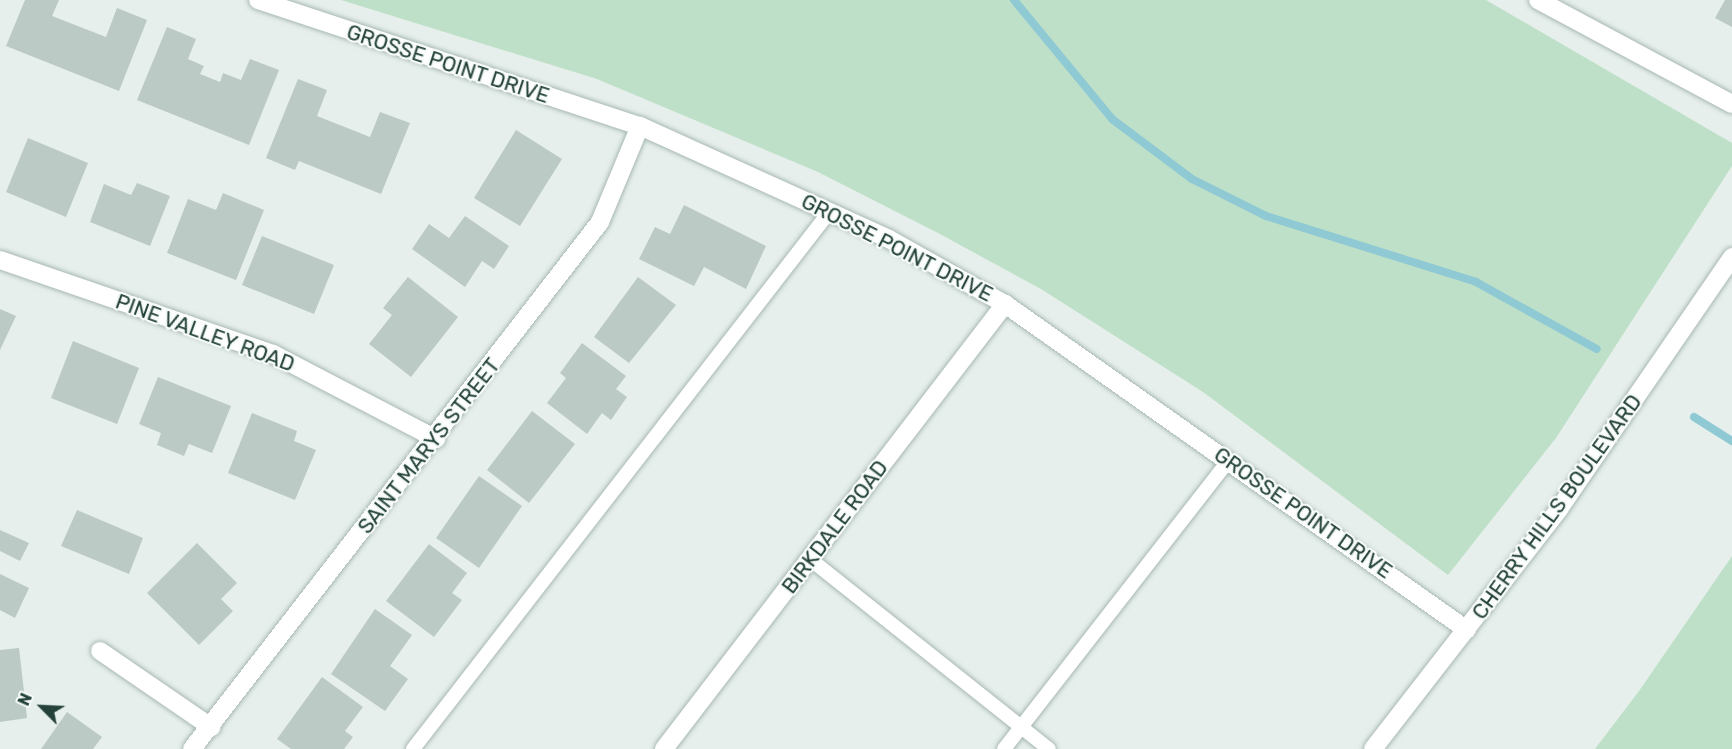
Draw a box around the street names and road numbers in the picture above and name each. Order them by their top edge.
street label: GROSSE POINT DRIVE [343,19,553,109]
street label: GROSSE POINT DRIVE [797,189,997,307]
street label: PINE VALLEY ROAD [112,289,298,377]
street label: SAINT MARYS STREET [352,353,506,539]
street label: CHERRY HILLS BOULEVARD [1467,389,1647,625]
street label: GROSSE POINT DRIVE [1209,442,1397,584]
street label: BIRKDALE ROAD [777,455,893,599]

